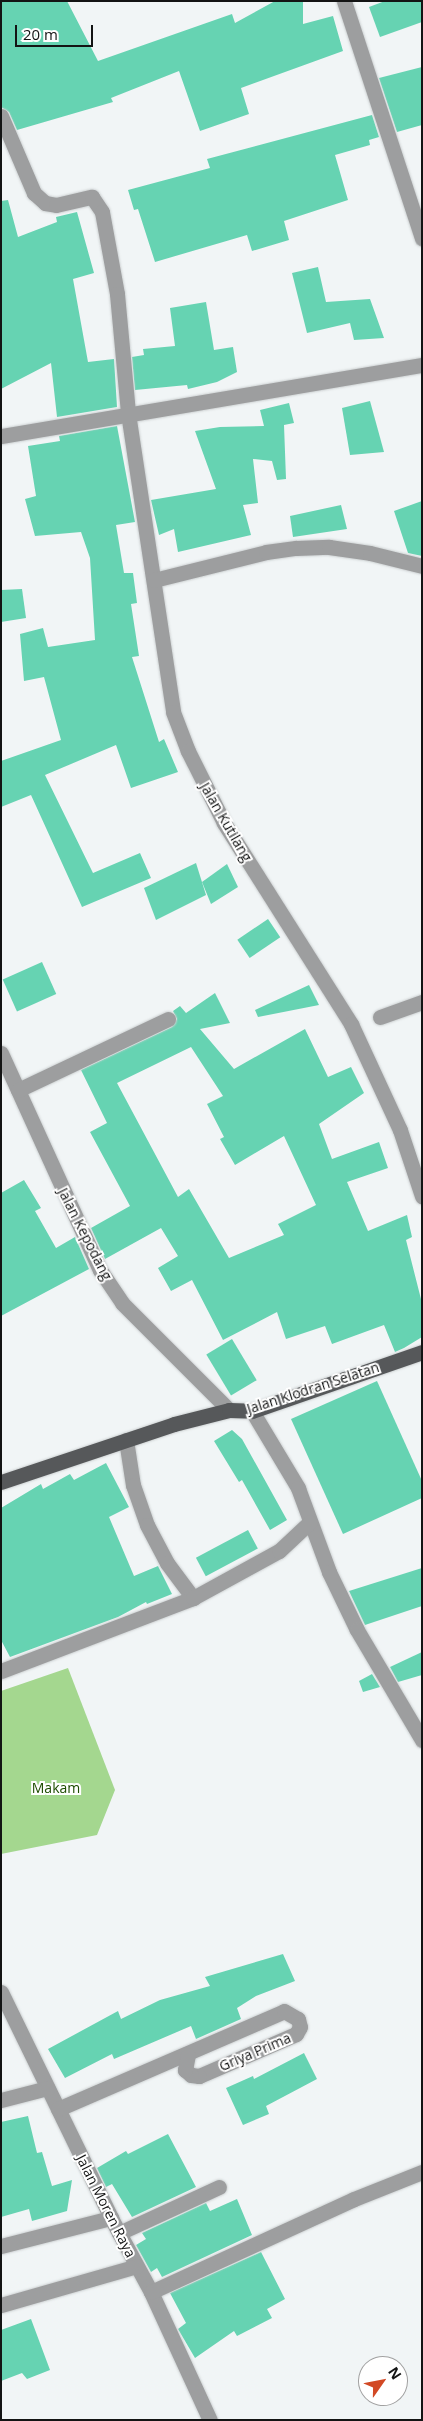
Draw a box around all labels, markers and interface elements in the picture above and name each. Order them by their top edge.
scale bar [18,15,95,47]
text: 20 m [23,24,58,44]
street label: Jalan Kutilang [197,780,255,864]
street label: Jalan Kepodang [55,1185,115,1283]
street label: Jalan Klodran Selatan [245,1359,381,1417]
park label: Makam [32,1780,80,1796]
street label: Griya Prima [217,2029,293,2075]
street label: Jalan Moren Raya [73,2152,139,2260]
north arrow [358,2356,408,2406]
text: N [384,2363,406,2383]

